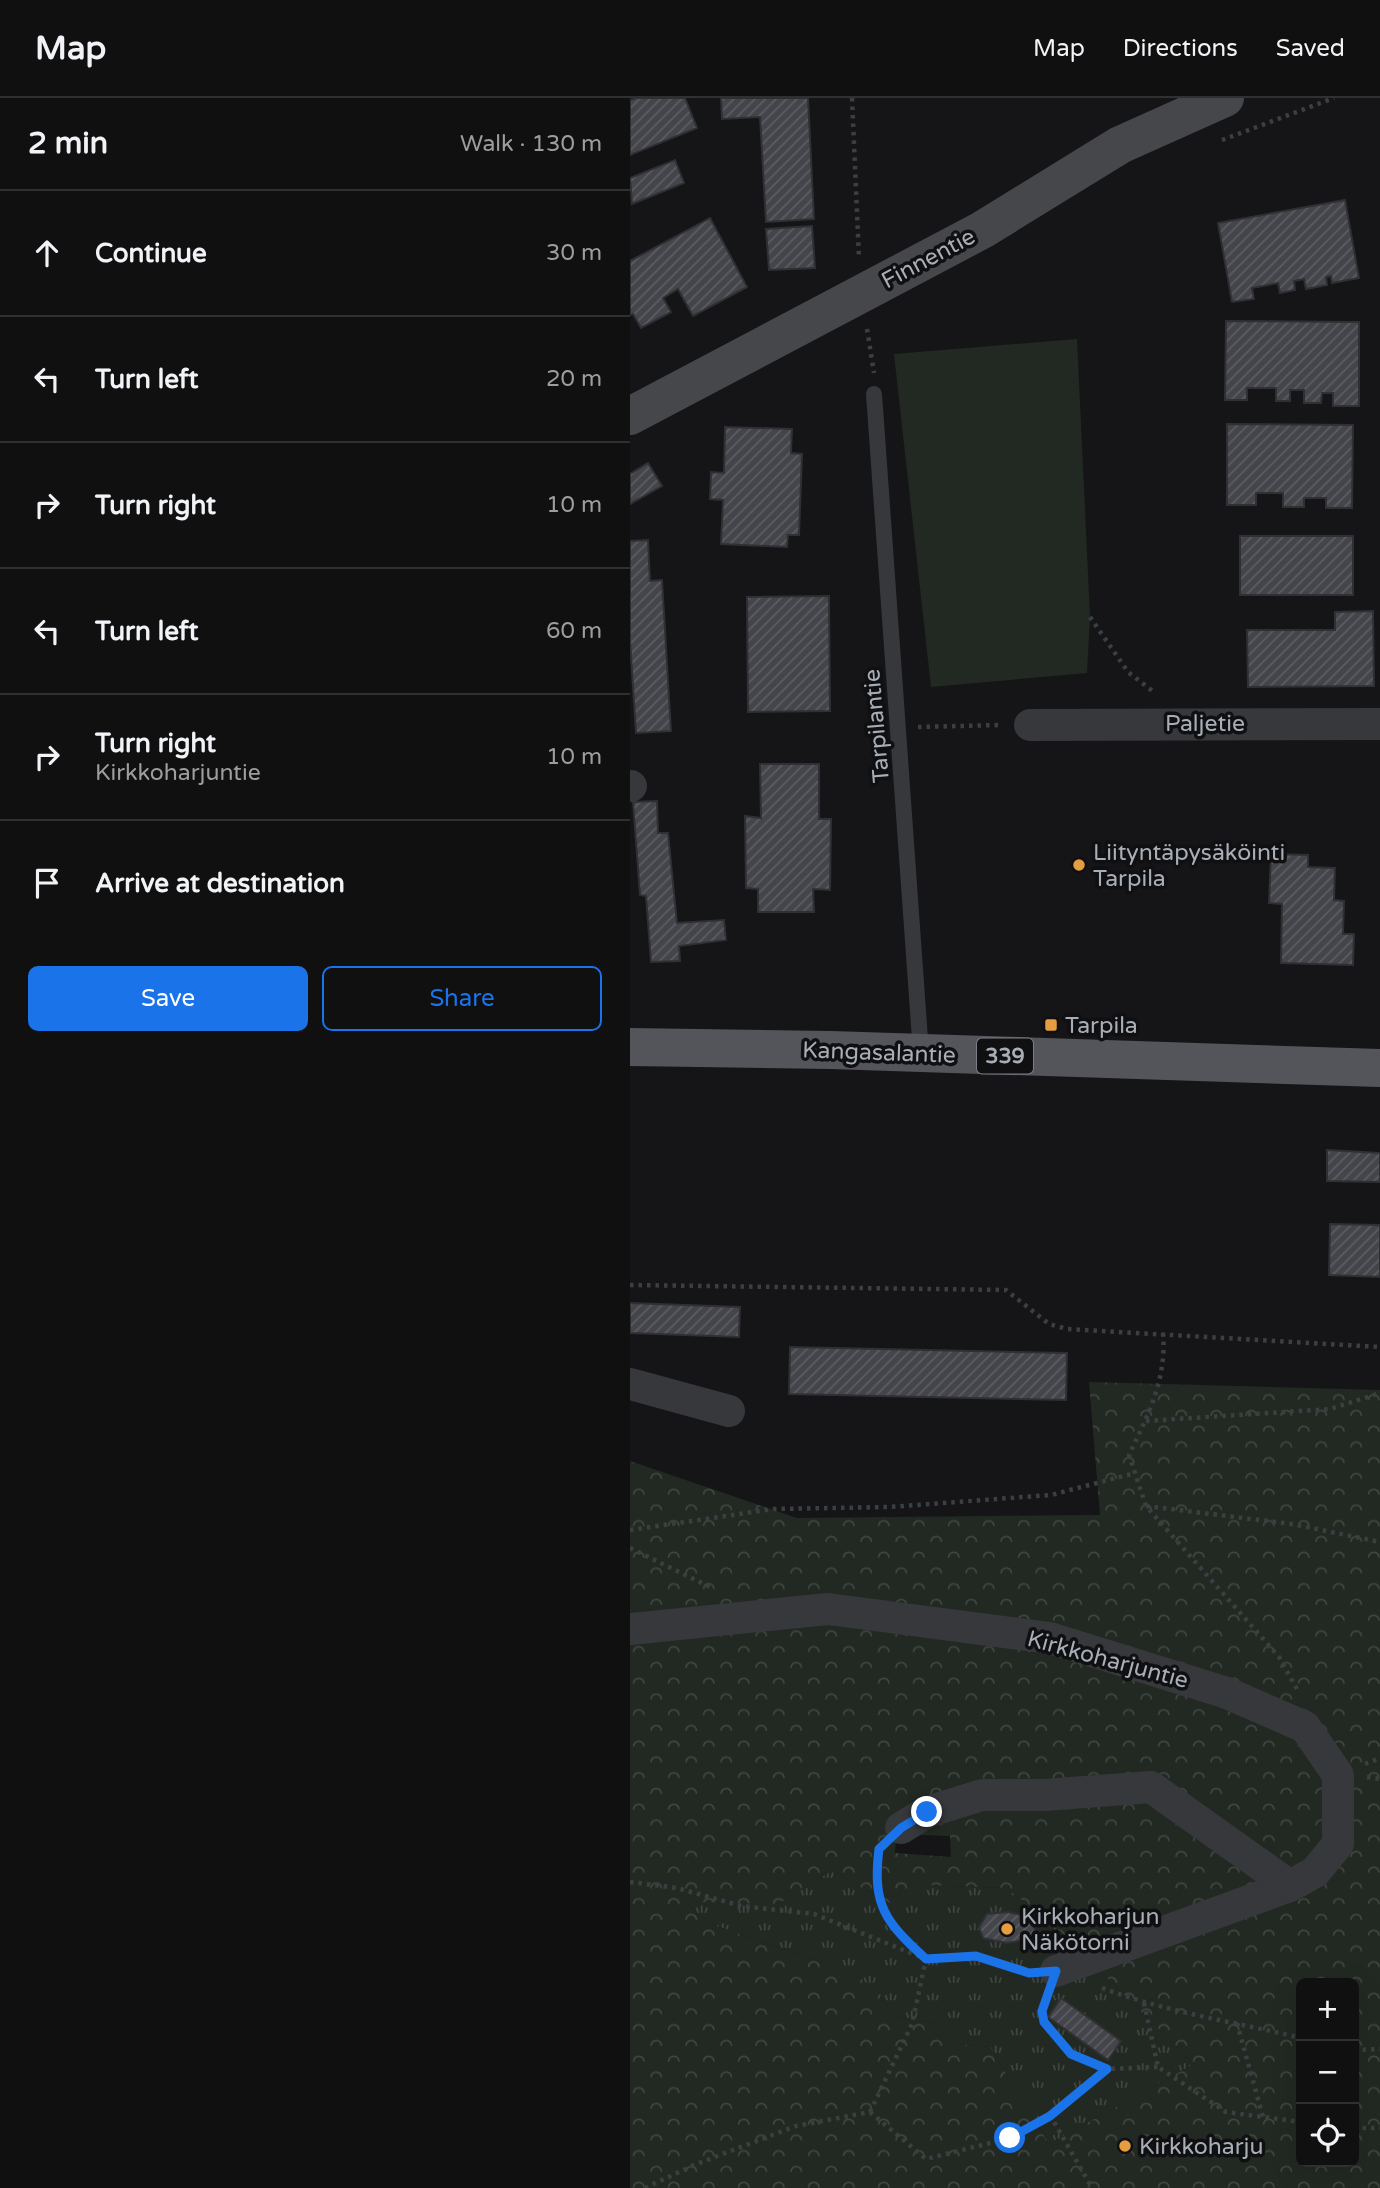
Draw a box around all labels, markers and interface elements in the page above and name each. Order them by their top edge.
text: Map [35,29,106,68]
text: Map [1033,34,1085,63]
text: Directions [1123,34,1238,63]
text: Saved [1276,34,1345,63]
text: 2 min [28,125,108,162]
text: Walk · 130 m [460,130,602,158]
street label: Finnentie [877,223,980,295]
icon: ahead [28,234,66,272]
text: Continue [95,238,207,269]
text: 30 m [546,239,602,267]
icon: left [28,360,66,398]
text: Turn left [95,364,198,395]
text: 20 m [546,365,602,393]
icon: right [28,486,66,524]
text: Turn right [95,490,216,521]
text: 10 m [546,491,602,519]
icon: left [28,612,66,650]
text: Turn left [95,616,198,647]
text: 60 m [546,617,602,645]
street label: Tarpilantie [858,668,896,784]
street label: Paljetie [1165,710,1245,738]
text: Turn right [95,728,216,759]
icon: right [28,738,66,776]
text: 10 m [546,743,602,771]
text: Kirkkoharjuntie [95,759,261,787]
place label: Liityntäpysäköinti Tarpila [1093,839,1285,893]
marker: Liityntäpysäköinti Tarpila [1071,857,1087,873]
icon: arrive [28,864,66,902]
text: Arrive at destination [95,868,345,899]
button: Save [28,966,308,1031]
button: Share [322,966,602,1031]
place label: Tarpila [1065,1012,1138,1040]
marker: Tarpila [1043,1017,1059,1033]
street label: Kangasalantie [802,1036,956,1070]
road number: 339 [977,1038,1033,1074]
street label: Kirkkoharjuntie [1024,1625,1191,1695]
route end [911,1796,942,1827]
place label: Kirkkoharjun Näkötorni [1021,1903,1159,1957]
marker: Kirkkoharjun Näkötorni [999,1921,1015,1937]
map controls [1296,1978,1359,2167]
button: + [1296,1978,1359,2041]
button: − [1296,2041,1359,2104]
button: locate [1296,2104,1359,2167]
route start [994,2122,1025,2153]
place label: Kirkkoharju [1139,2133,1263,2161]
marker: Kirkkoharju [1117,2138,1133,2154]

